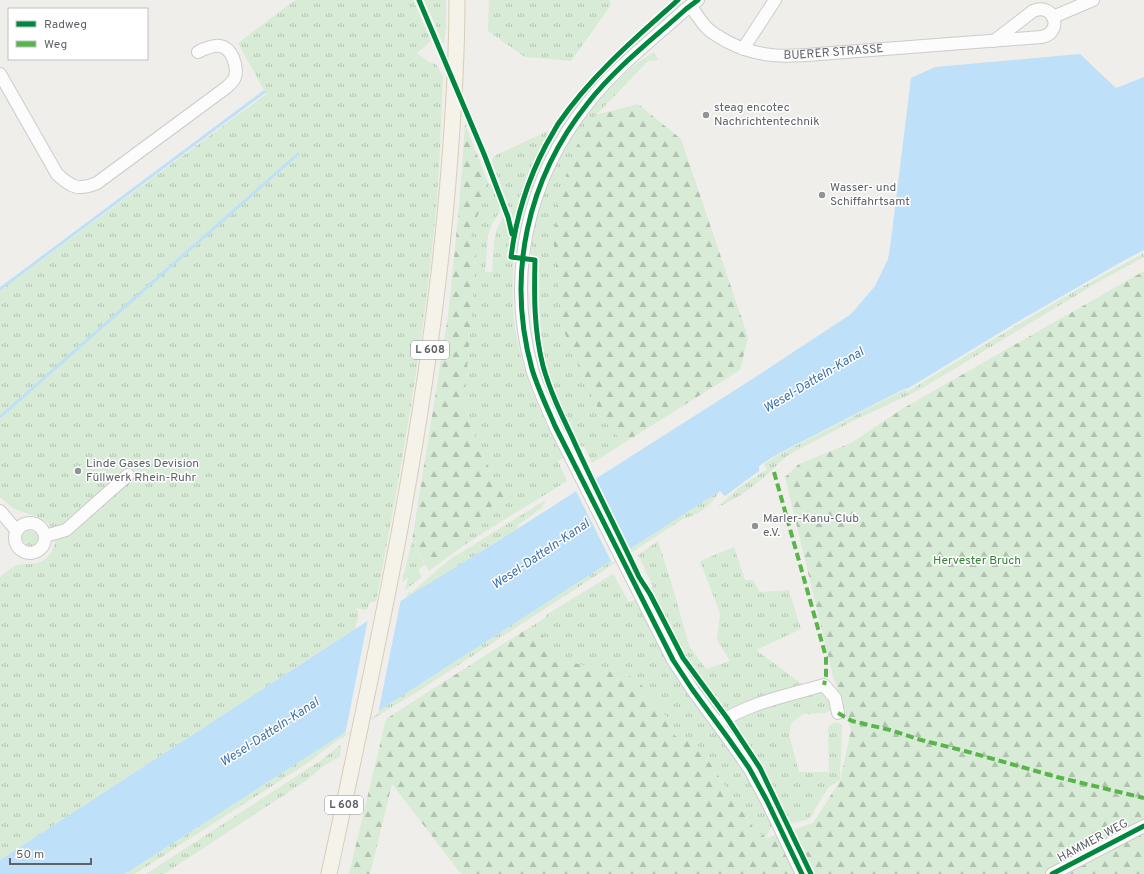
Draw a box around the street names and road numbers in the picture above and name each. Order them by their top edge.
street label: BUERER STRASSE [784,41,884,64]
road number: L 608 [411,341,449,359]
road number: L 608 [325,796,363,814]
street label: HAMMER WEG [1055,816,1131,866]

